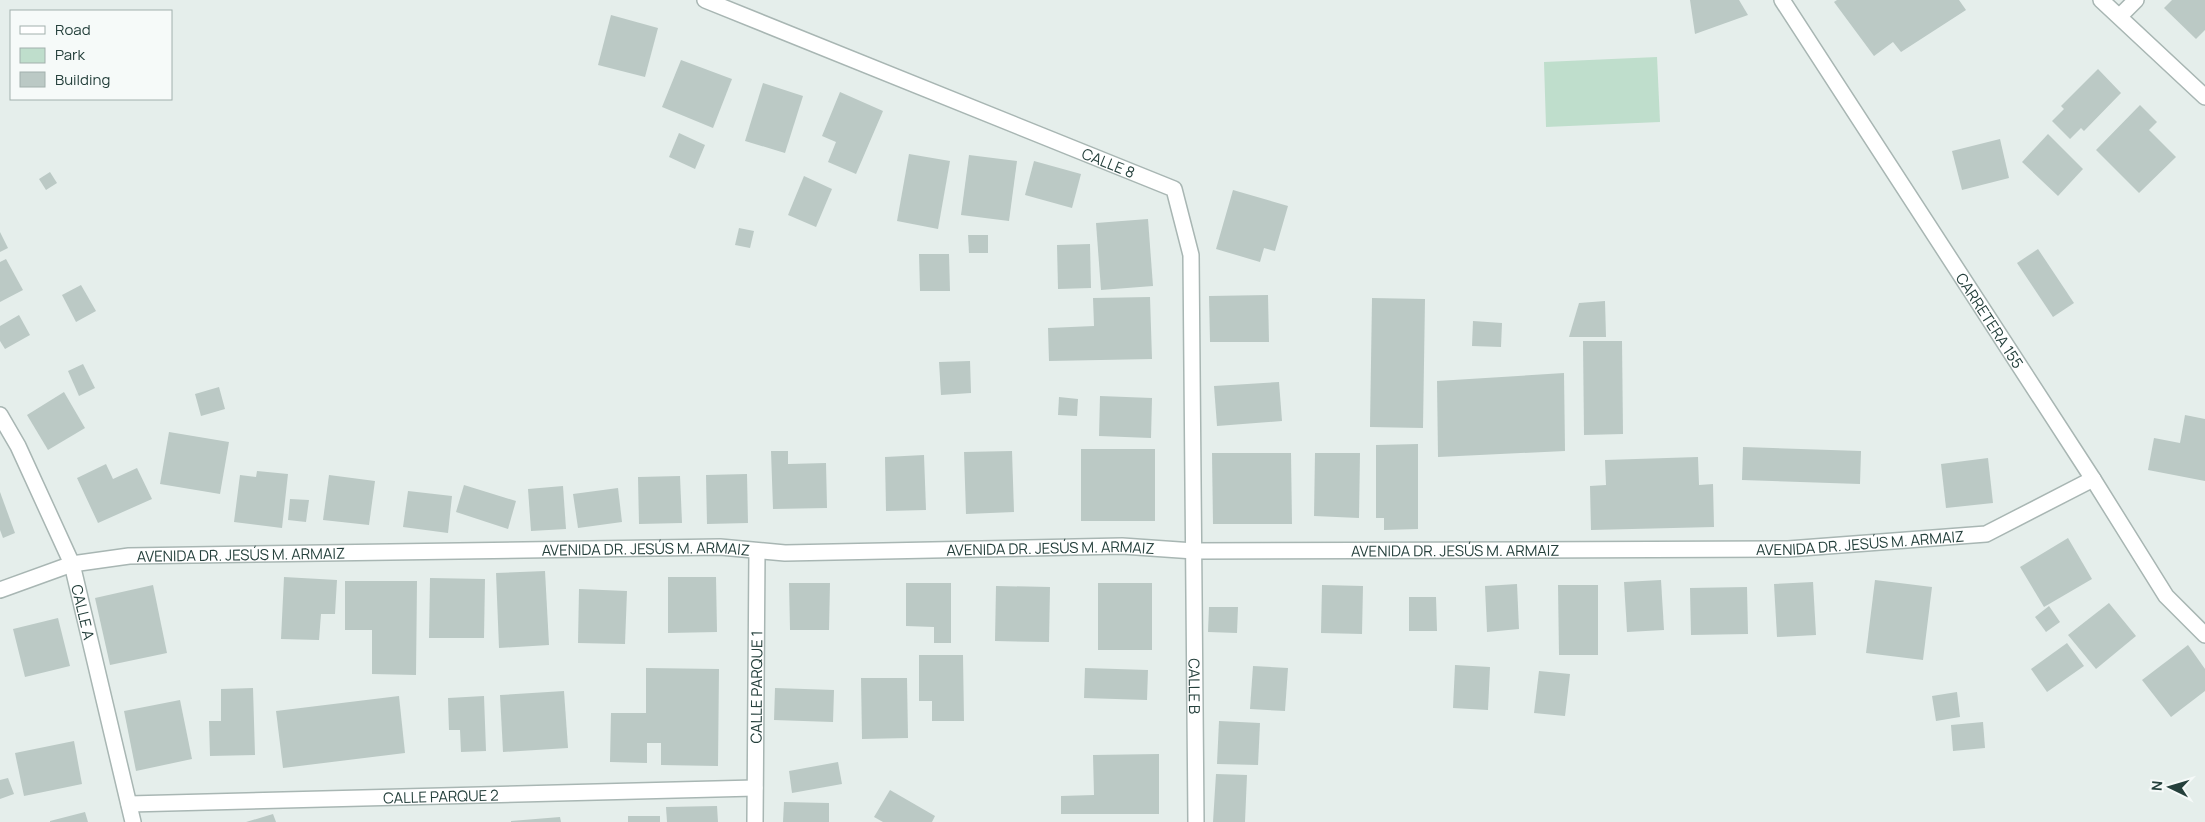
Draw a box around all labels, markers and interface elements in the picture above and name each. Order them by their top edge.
legend [10,10,172,100]
text: Road [55,19,91,40]
text: Park [55,44,85,65]
text: Building [55,69,110,90]
street label: CALLE 8 [1079,142,1138,183]
street label: CARRETERA 155 [1951,268,2029,372]
street label: AVENIDA DR. JESÚS M. ARMAIZ [1756,525,1965,560]
street label: AVENIDA DR. JESÚS M. ARMAIZ [946,535,1155,560]
street label: AVENIDA DR. JESÚS M. ARMAIZ [541,536,751,560]
street label: AVENIDA DR. JESÚS M. ARMAIZ [1351,539,1560,561]
street label: AVENIDA DR. JESÚS M. ARMAIZ [136,542,345,566]
street label: CALLE A [67,582,100,642]
street label: CALLE PARQUE 1 [745,630,767,744]
street label: CALLE B [1184,658,1206,714]
north arrow [2145,762,2195,812]
text: N [2147,780,2166,792]
street label: CALLE PARQUE 2 [383,784,499,808]

